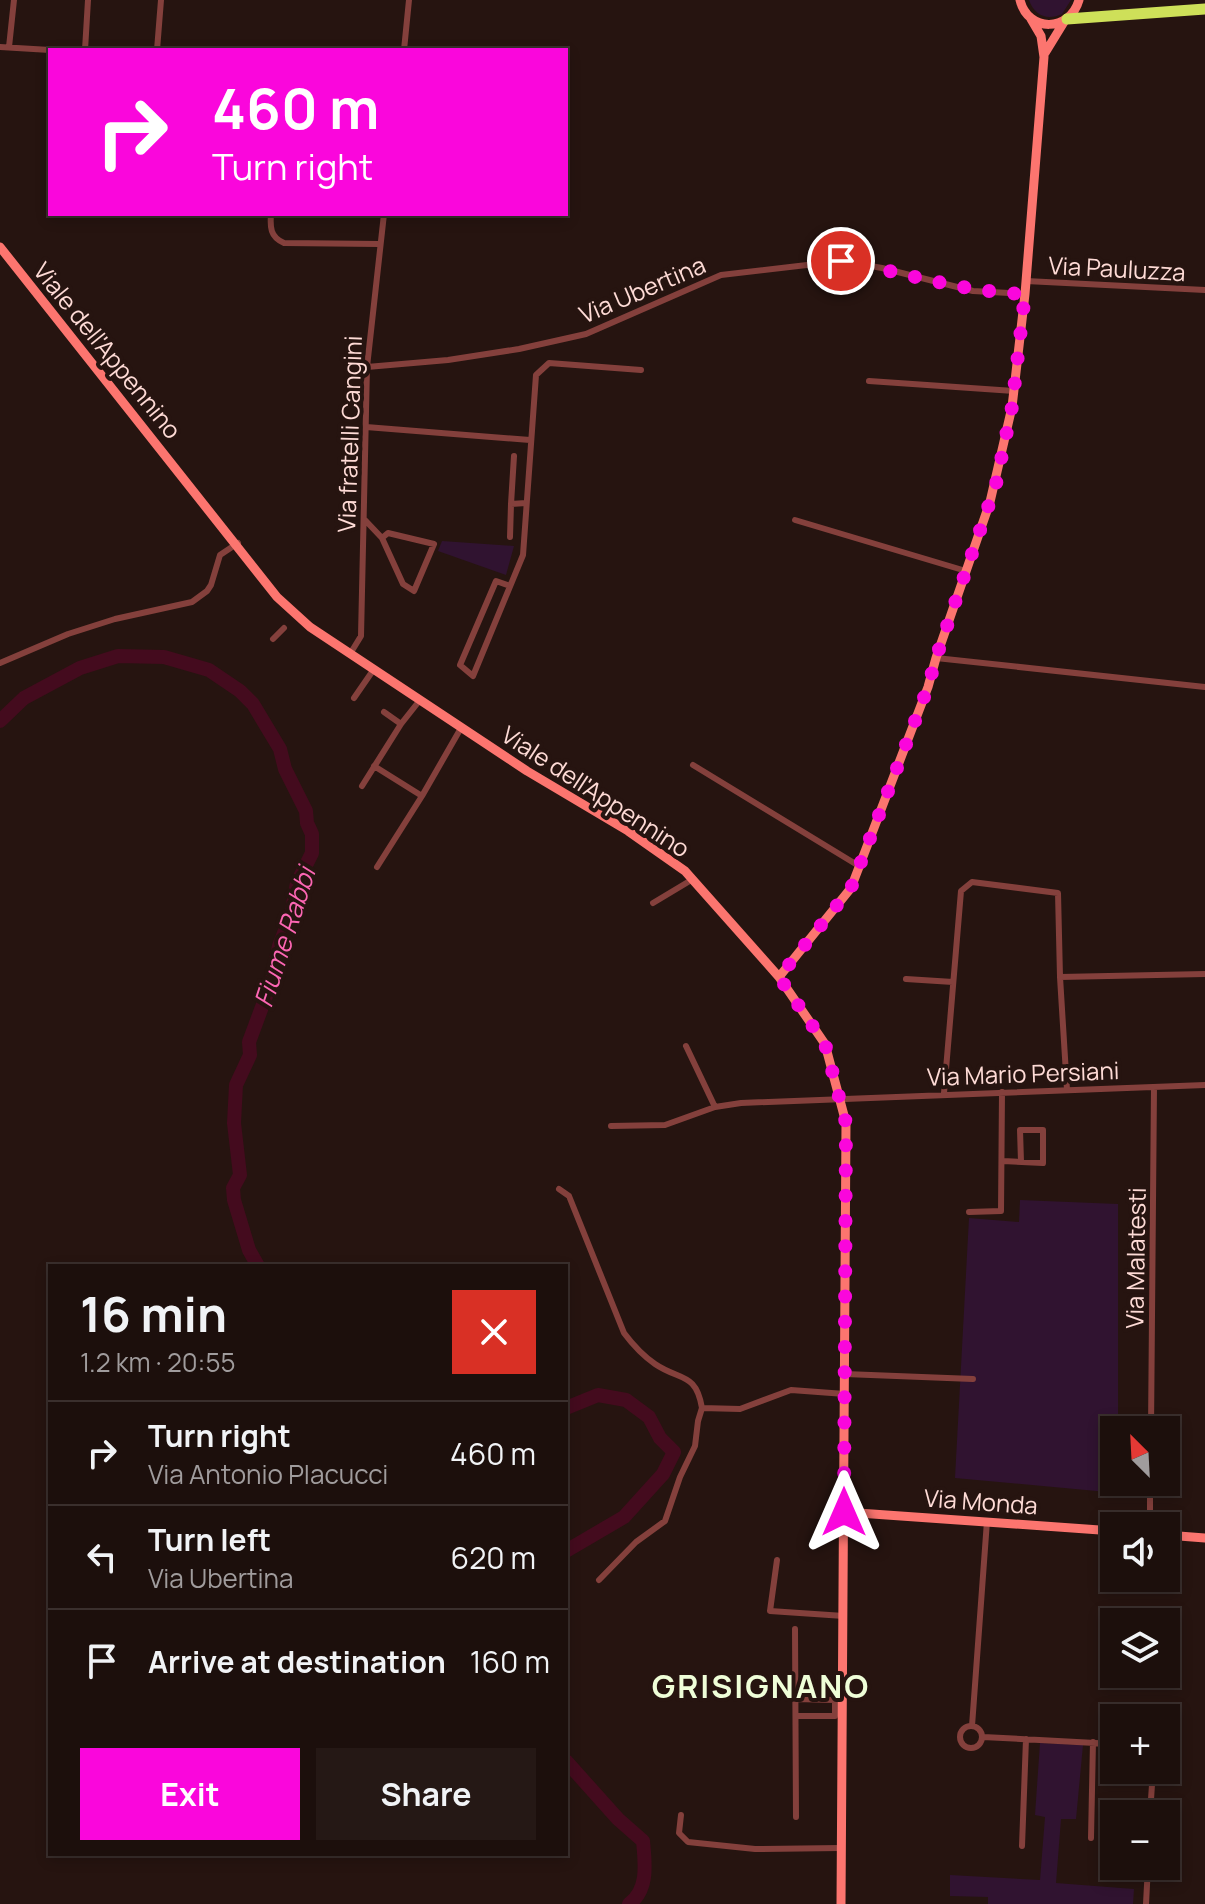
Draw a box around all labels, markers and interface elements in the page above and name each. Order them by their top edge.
text: 460 m [212,69,379,146]
icon: right [80,80,184,184]
text: Turn right [212,142,373,191]
pin [807,227,875,295]
icon: arrive [819,239,863,283]
street label: Via Ubertina [574,248,710,330]
street label: Via Pauluzza [1048,248,1186,288]
street label: Viale dell'Appennino [27,255,189,445]
street label: Via fratelli Cangini [329,335,369,533]
street label: Viale dell'Appennino [496,718,696,864]
water label: Fiume Rabbi [245,860,324,1011]
street label: Via Mario Persiani [926,1053,1120,1093]
street label: Via Malatesti [1117,1187,1153,1329]
text: 16 min [80,1281,227,1346]
button: close [452,1290,536,1374]
text: 1.2 km · 20:55 [80,1344,235,1380]
text: Turn right [148,1415,291,1456]
north arrow [1100,1416,1180,1496]
map controls [1100,1416,1180,1880]
icon: right [80,1431,124,1475]
text: 460 m [450,1433,536,1474]
text: Via Antonio Placucci [148,1456,388,1492]
position arrow [802,1470,886,1554]
street label: Via Monda [923,1481,1039,1521]
button: sound [1100,1512,1180,1592]
text: Turn left [148,1519,271,1560]
icon: left [80,1535,124,1579]
text: 620 m [451,1537,536,1578]
text: Via Ubertina [148,1560,293,1596]
button: layers [1100,1608,1180,1688]
icon: arrive [80,1639,124,1683]
text: Arrive at destination [148,1641,446,1682]
text: 160 m [470,1641,550,1682]
district label: GRISIGNANO [652,1664,870,1708]
button: + [1100,1704,1180,1784]
button: Exit [80,1748,300,1840]
button: Share [316,1748,536,1840]
button: − [1100,1800,1180,1880]

